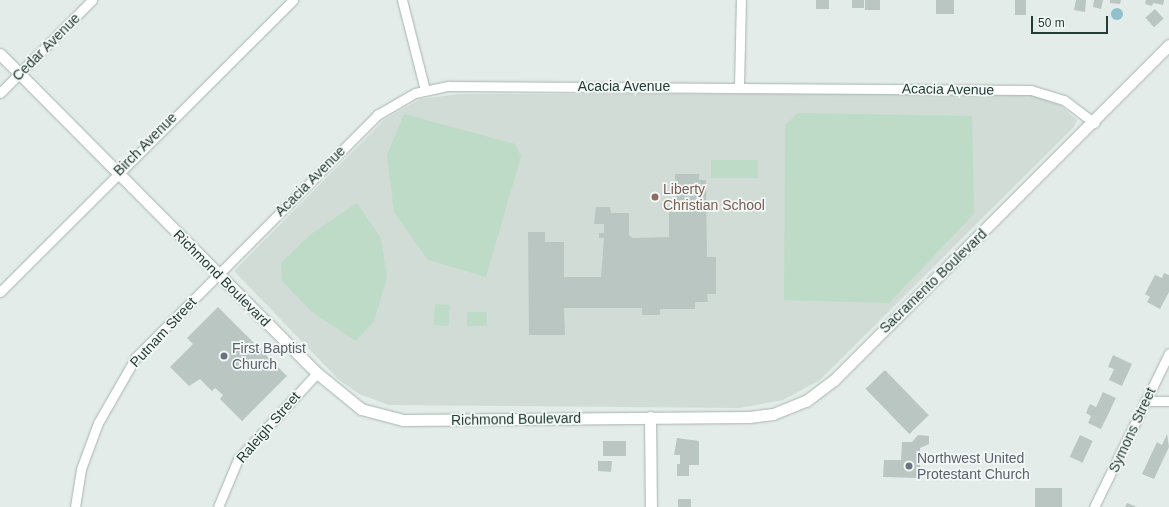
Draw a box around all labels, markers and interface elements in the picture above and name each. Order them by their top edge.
scale bar [1033,8,1110,34]
street label: Cedar Avenue [9,10,83,84]
text: 50 m [1038,16,1065,30]
street label: Acacia Avenue [577,78,671,94]
street label: Acacia Avenue [901,80,995,98]
street label: Birch Avenue [110,109,180,179]
street label: Acacia Avenue [271,142,349,220]
place label: Liberty Christian School [663,181,765,214]
marker: Liberty Christian School [650,192,660,202]
street label: Sacramento Boulevard [876,225,990,337]
street label: Richmond Boulevard [170,226,274,330]
street label: Putnam Street [126,294,200,370]
place label: First Baptist Church [232,340,306,372]
marker: First Baptist Church [219,351,229,361]
street label: Symons Street [1105,385,1159,475]
street label: Raleigh Street [233,388,303,466]
street label: Richmond Boulevard [451,409,581,429]
place label: Northwest United Protestant Church [917,450,1030,482]
marker: Northwest United Protestant Church [904,461,914,471]

